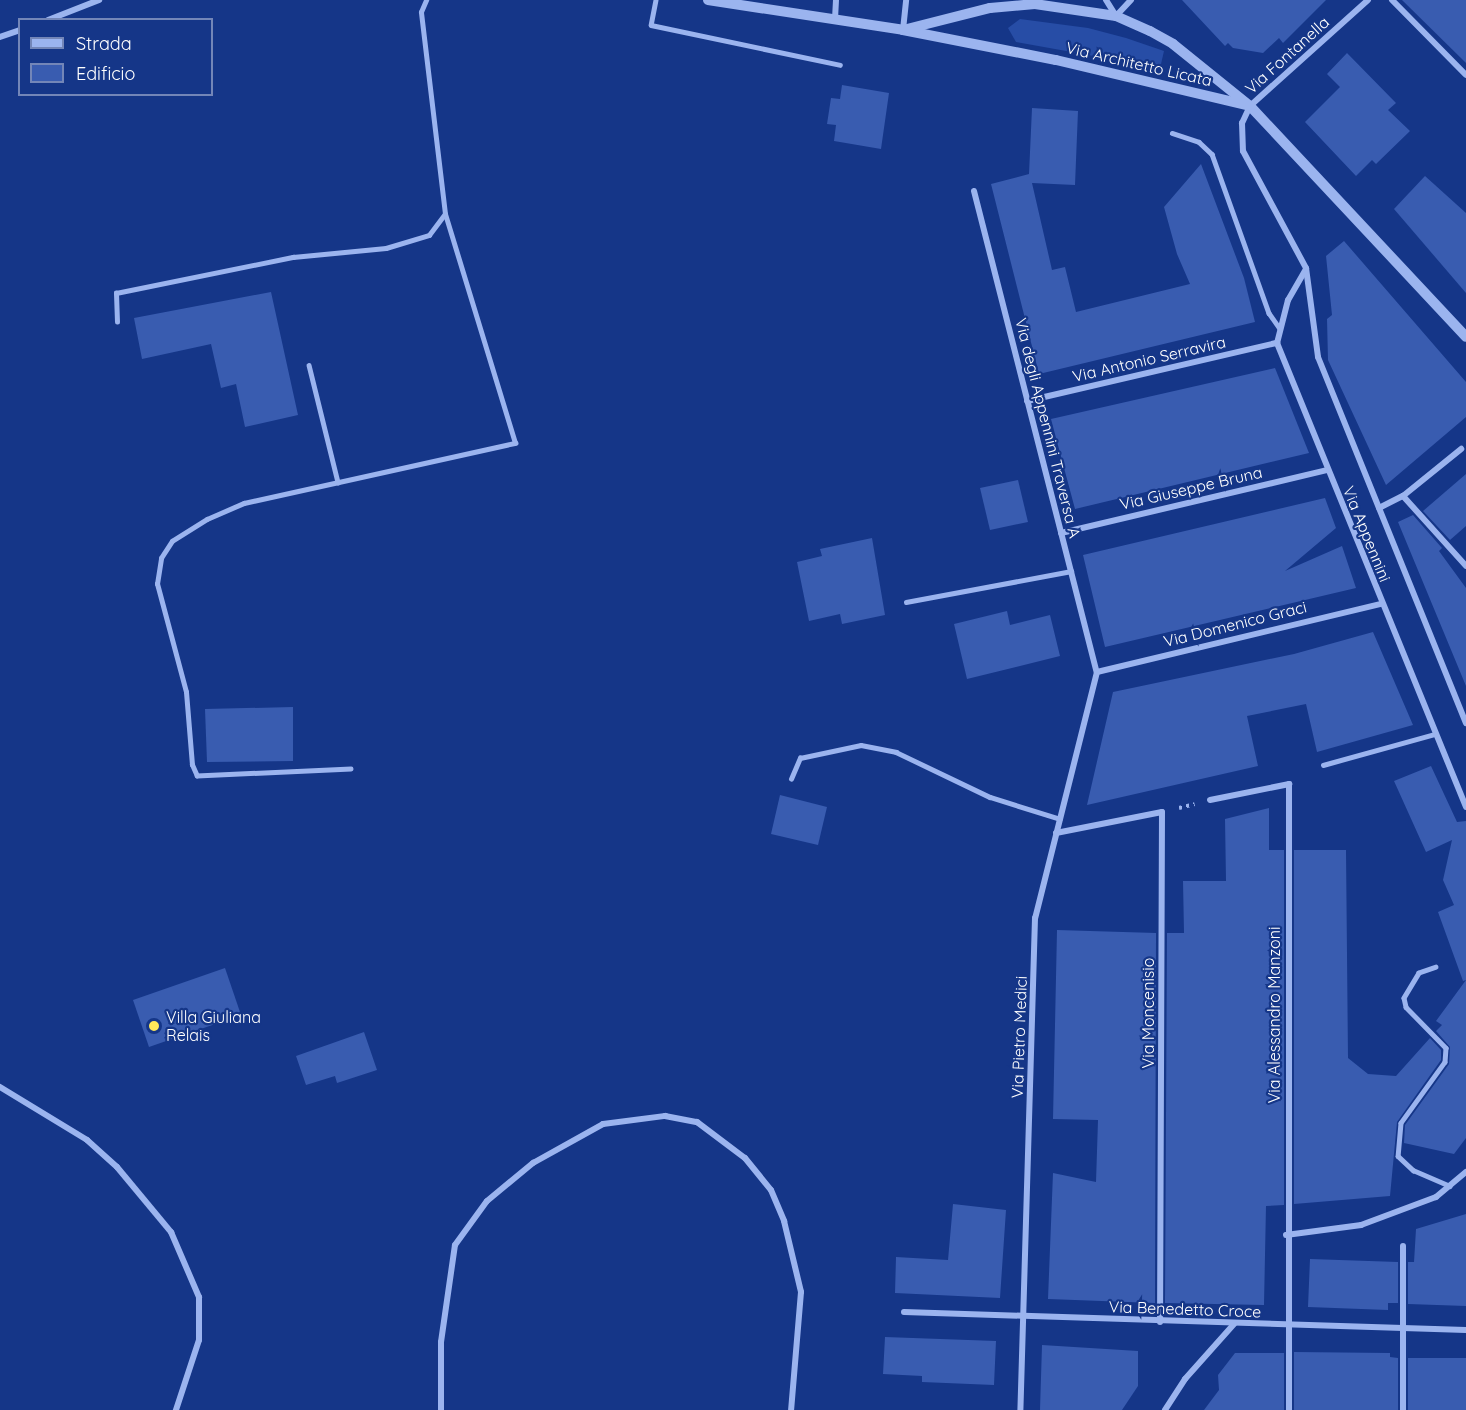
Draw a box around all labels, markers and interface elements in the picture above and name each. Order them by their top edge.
street label: Via Fontanella [1241,12,1333,98]
legend [18,18,213,96]
text: Strada [76,32,132,55]
street label: Via Architetto Licata [1064,38,1214,90]
text: Edificio [76,62,135,85]
street label: Via degli Appennini Traversa A [1011,316,1085,540]
street label: Via Antonio Serravira [1071,332,1227,386]
street label: Via Giuseppe Bruna [1118,462,1264,514]
street label: Via Appennini [1339,483,1395,585]
street label: Via Domenico Graci [1162,597,1308,651]
street label: Via Alessandro Manzoni [1264,927,1284,1103]
street label: Via Moncenisio [1138,958,1158,1068]
street label: Via Pietro Medici [1007,975,1031,1099]
place label: Villa Giuliana Relais [166,1007,261,1045]
marker: Villa Giuliana Relais [147,1019,161,1033]
street label: Via Benedetto Croce [1108,1297,1262,1321]

